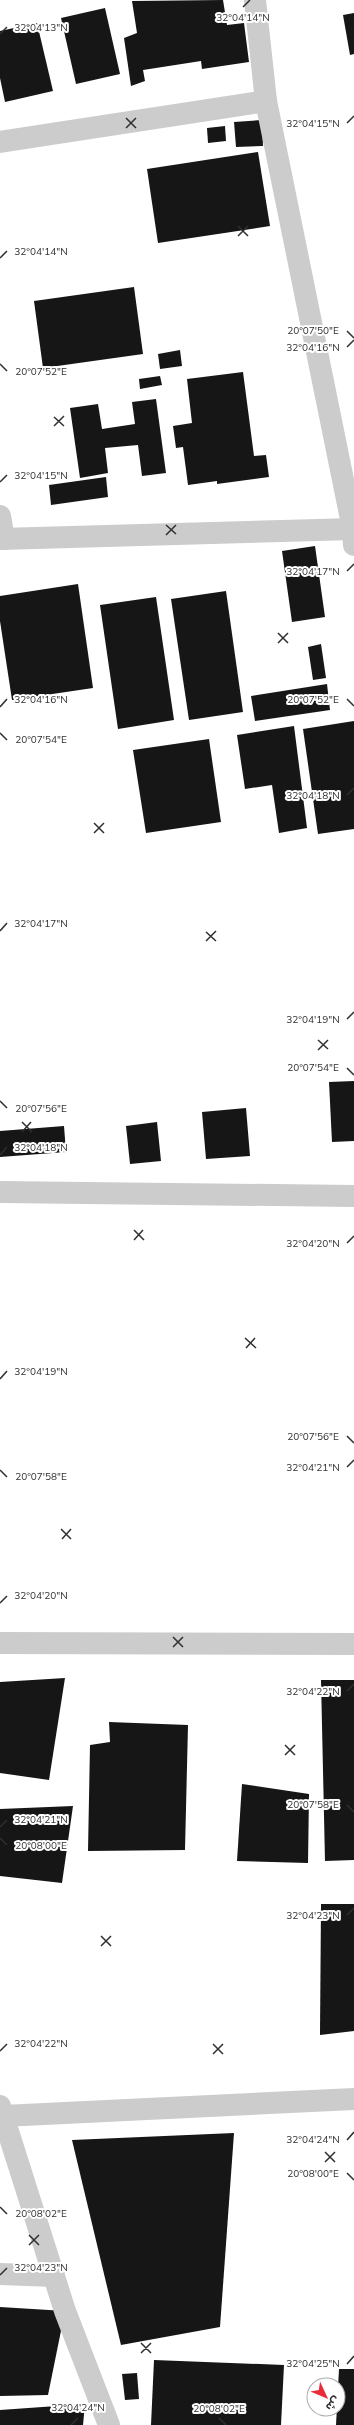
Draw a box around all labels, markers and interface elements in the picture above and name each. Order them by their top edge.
text: 32°04'14"N [216,11,270,24]
text: 32°04'13"N [14,21,68,34]
text: 32°04'15"N [286,117,340,130]
text: 32°04'14"N [14,245,68,258]
text: 20°07'50"E [287,324,339,337]
text: 32°04'16"N [286,341,340,354]
text: 20°07'52"E [15,365,67,378]
text: 32°04'15"N [14,469,68,482]
text: 32°04'17"N [286,565,340,578]
text: 32°04'16"N [14,693,68,706]
text: 20°07'52"E [287,693,339,706]
text: 20°07'54"E [15,733,67,746]
text: 32°04'18"N [286,789,340,802]
text: 32°04'17"N [14,917,68,930]
text: 32°04'19"N [286,1013,340,1026]
text: 20°07'54"E [287,1061,339,1074]
text: 20°07'56"E [15,1102,67,1115]
text: 32°04'18"N [14,1141,68,1154]
text: 32°04'20"N [286,1237,340,1250]
text: 32°04'19"N [14,1365,68,1378]
text: 20°07'56"E [287,1430,339,1443]
text: 32°04'21"N [286,1461,340,1474]
text: 20°07'58"E [15,1470,67,1483]
text: 32°04'20"N [14,1589,68,1602]
text: 32°04'22"N [286,1685,340,1698]
text: 20°07'58"E [287,1798,339,1811]
text: 32°04'21"N [14,1813,68,1826]
text: 20°08'00"E [15,1839,67,1852]
text: 32°04'23"N [286,1909,340,1922]
text: 32°04'22"N [14,2037,68,2050]
text: 32°04'24"N [286,2133,340,2146]
text: 20°08'00"E [287,2167,339,2180]
text: 20°08'02"E [15,2207,67,2220]
text: 32°04'23"N [14,2261,68,2274]
text: 32°04'25"N [286,2357,340,2370]
north arrow [306,2377,346,2417]
text: ش [323,2394,343,2414]
text: 32°04'24"N [51,2401,105,2414]
text: 20°08'02"E [193,2402,245,2415]

